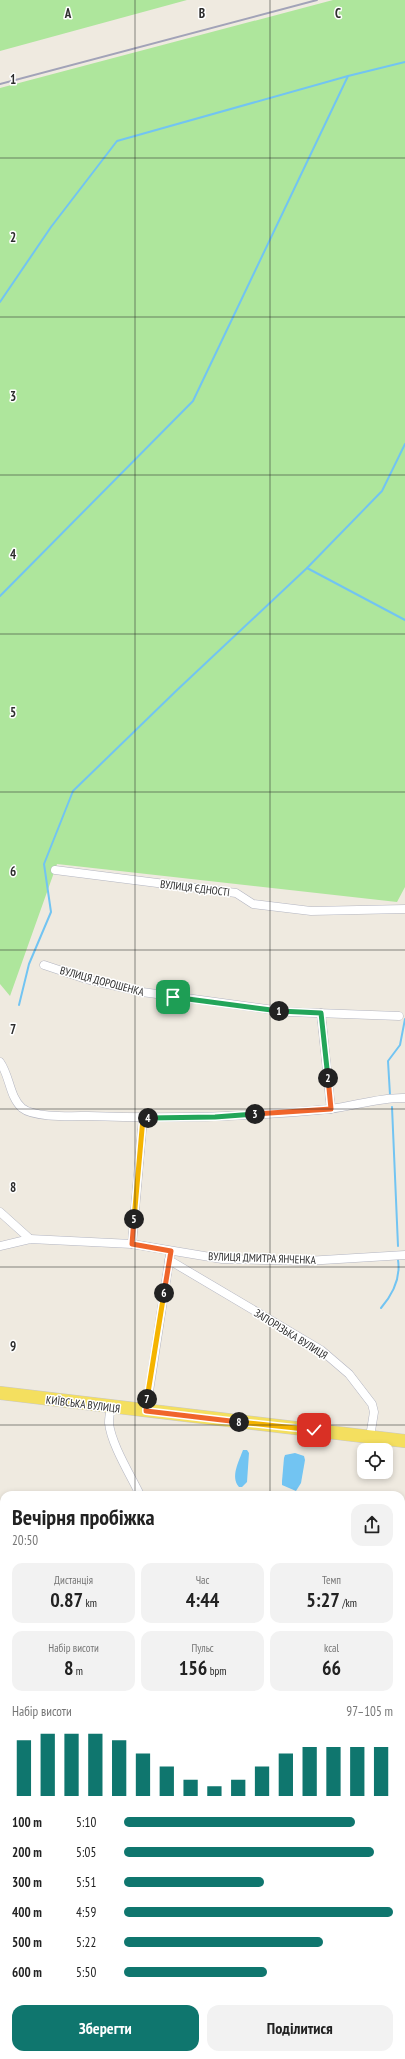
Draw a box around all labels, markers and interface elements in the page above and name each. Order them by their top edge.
text: A [64,5,72,22]
text: B [199,5,205,22]
text: C [335,5,341,22]
text: 1 [10,71,16,88]
text: 2 [10,229,16,246]
text: 3 [10,388,16,405]
text: 4 [10,546,17,563]
text: 5 [10,704,16,721]
text: 6 [10,863,16,880]
street label: ВУЛИЦЯ ЄДНОСТІ [159,877,231,899]
street label: ВУЛИЦЯ ДОРОШЕНКА [58,963,146,999]
pin [156,980,190,1014]
icon: arrive [162,986,184,1008]
pin: 1 [269,1001,289,1021]
text: 1 [276,1004,282,1018]
text: 7 [10,1021,16,1038]
pin: 2 [318,1068,338,1088]
text: 2 [325,1071,331,1085]
pin: 3 [245,1104,265,1124]
text: 3 [252,1107,258,1121]
pin: 4 [138,1108,158,1128]
text: 4 [145,1111,151,1125]
text: 8 [10,1179,16,1196]
pin: 5 [124,1209,144,1229]
text: 5 [131,1212,137,1226]
street label: ВУЛИЦЯ ДМИТРА ЯНЧЕНКА [208,1249,317,1267]
pin: 6 [154,1283,174,1303]
text: 6 [161,1286,167,1300]
street label: ЗАПОРІЗЬКА ВУЛИЦЯ [252,1306,330,1362]
text: 9 [10,1338,16,1355]
pin: 7 [137,1389,157,1409]
text: 7 [144,1392,150,1406]
street label: КИЇВСЬКА ВУЛИЦЯ [45,1393,121,1415]
pin: 8 [229,1412,249,1432]
pin [297,1413,331,1447]
text: 8 [236,1415,242,1429]
icon: check [303,1419,325,1441]
map controls [357,1443,393,1479]
button: locate [357,1443,393,1479]
text: Вечірня пробіжка [12,1503,155,1531]
button: share [351,1504,393,1546]
text: 20:50 [12,1532,38,1549]
text: Дистанція [54,1573,93,1587]
text: Час [196,1573,209,1587]
text: Темп [322,1573,341,1587]
text: 0.87 [50,1587,83,1613]
text: 4:44 [186,1587,219,1613]
text: 5:27 [306,1587,340,1613]
text: km [83,1596,97,1610]
text: /km [340,1596,357,1610]
text: Набір висоти [48,1641,99,1655]
text: Пульс [191,1641,214,1655]
text: kcal [324,1641,339,1655]
text: 8 [64,1655,74,1681]
text: 156 [179,1655,207,1681]
text: 66 [322,1655,341,1681]
text: m [74,1664,83,1678]
text: bpm [207,1664,226,1678]
text: Набір висоти [12,1703,72,1720]
text: 97–105 m [346,1703,393,1720]
text: 100 m [12,1814,42,1831]
text: 5:10 [76,1814,96,1831]
text: 200 m [12,1844,42,1861]
text: 5:05 [76,1844,96,1861]
text: 300 m [12,1874,42,1891]
text: 5:51 [76,1874,96,1891]
text: 400 m [12,1904,42,1921]
text: 4:59 [76,1904,96,1921]
text: 500 m [12,1934,42,1951]
text: 5:22 [76,1934,96,1951]
text: 600 m [12,1964,42,1981]
text: 5:50 [76,1964,96,1981]
button: Зберегти [12,2005,199,2051]
button: Поділитися [207,2005,393,2051]

